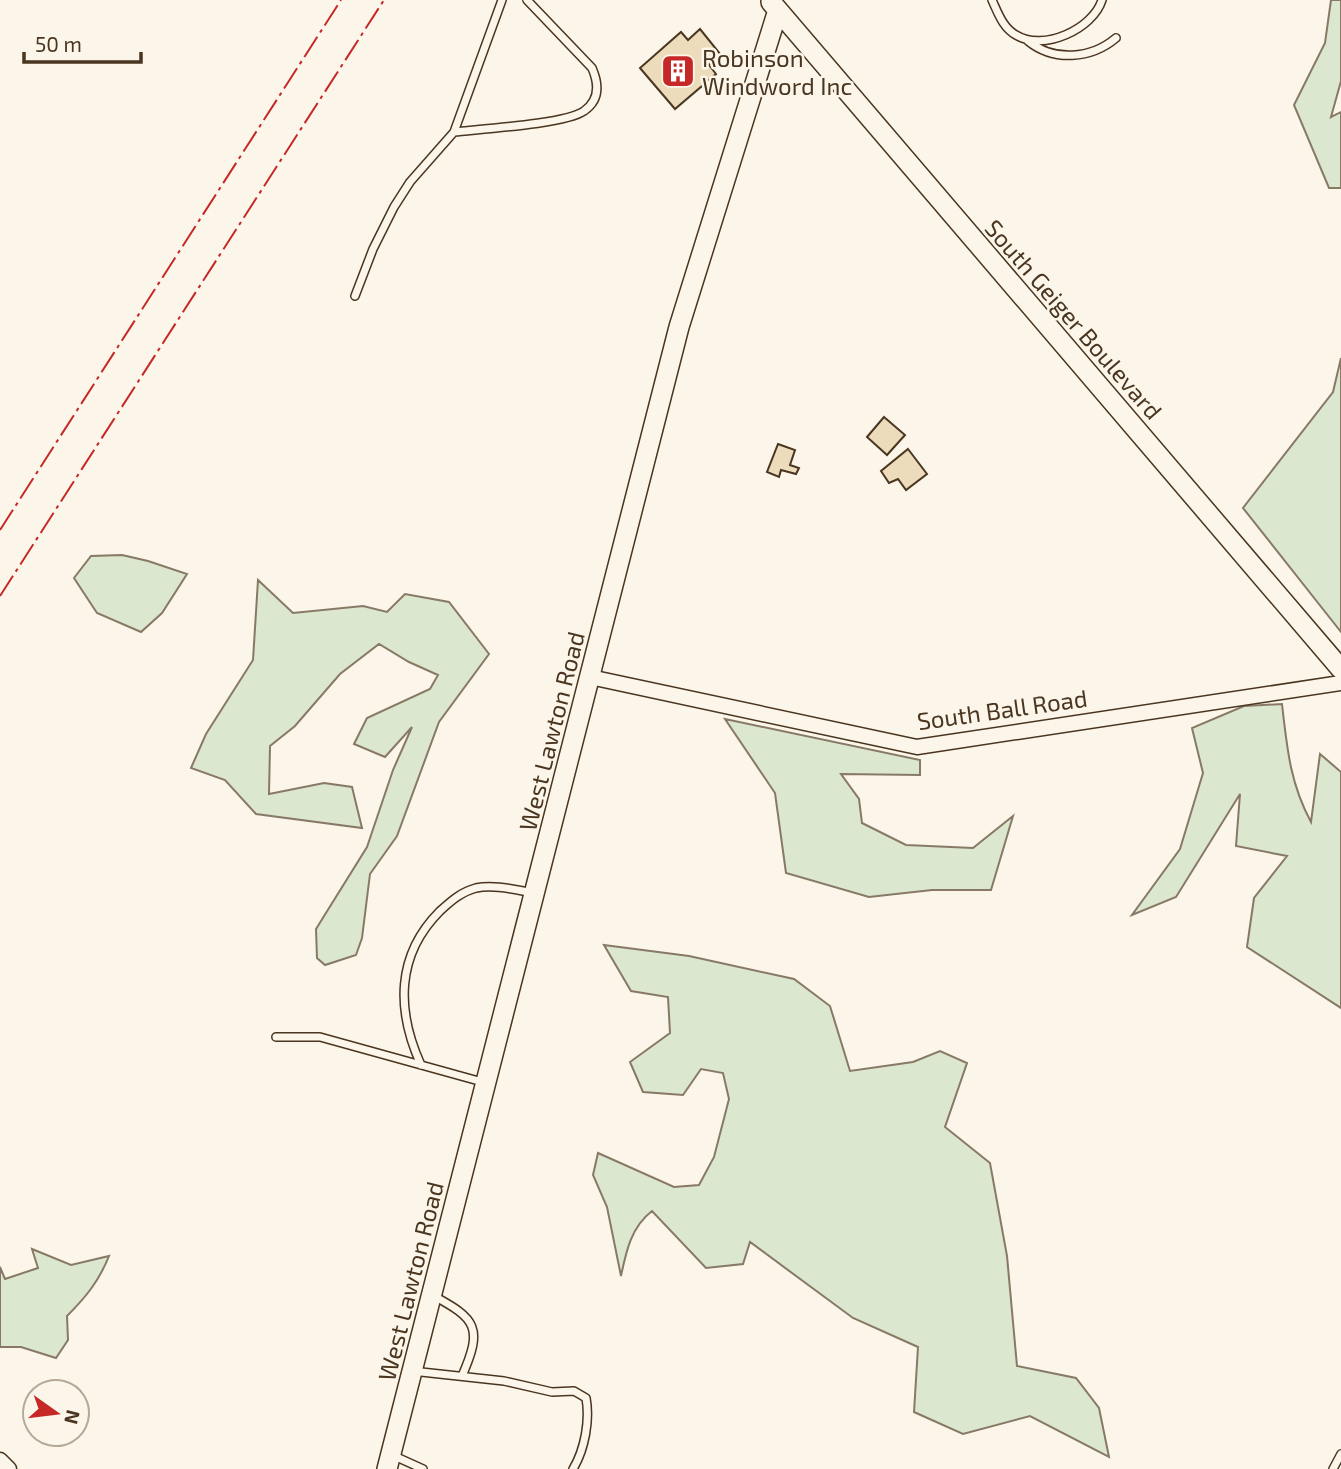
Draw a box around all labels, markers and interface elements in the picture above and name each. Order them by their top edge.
scale bar [24,21,142,65]
text: 50 m [35,31,82,56]
place label: Robinson Windword Inc [702,43,852,100]
building icon: Robinson Windword Inc [659,52,697,90]
street label: South Geiger Boulevard [979,213,1169,425]
street label: West Lawton Road [512,628,590,834]
street label: South Ball Road [915,683,1089,735]
street label: West Lawton Road [371,1178,449,1384]
north arrow [21,1378,91,1448]
text: N [60,1408,86,1427]

